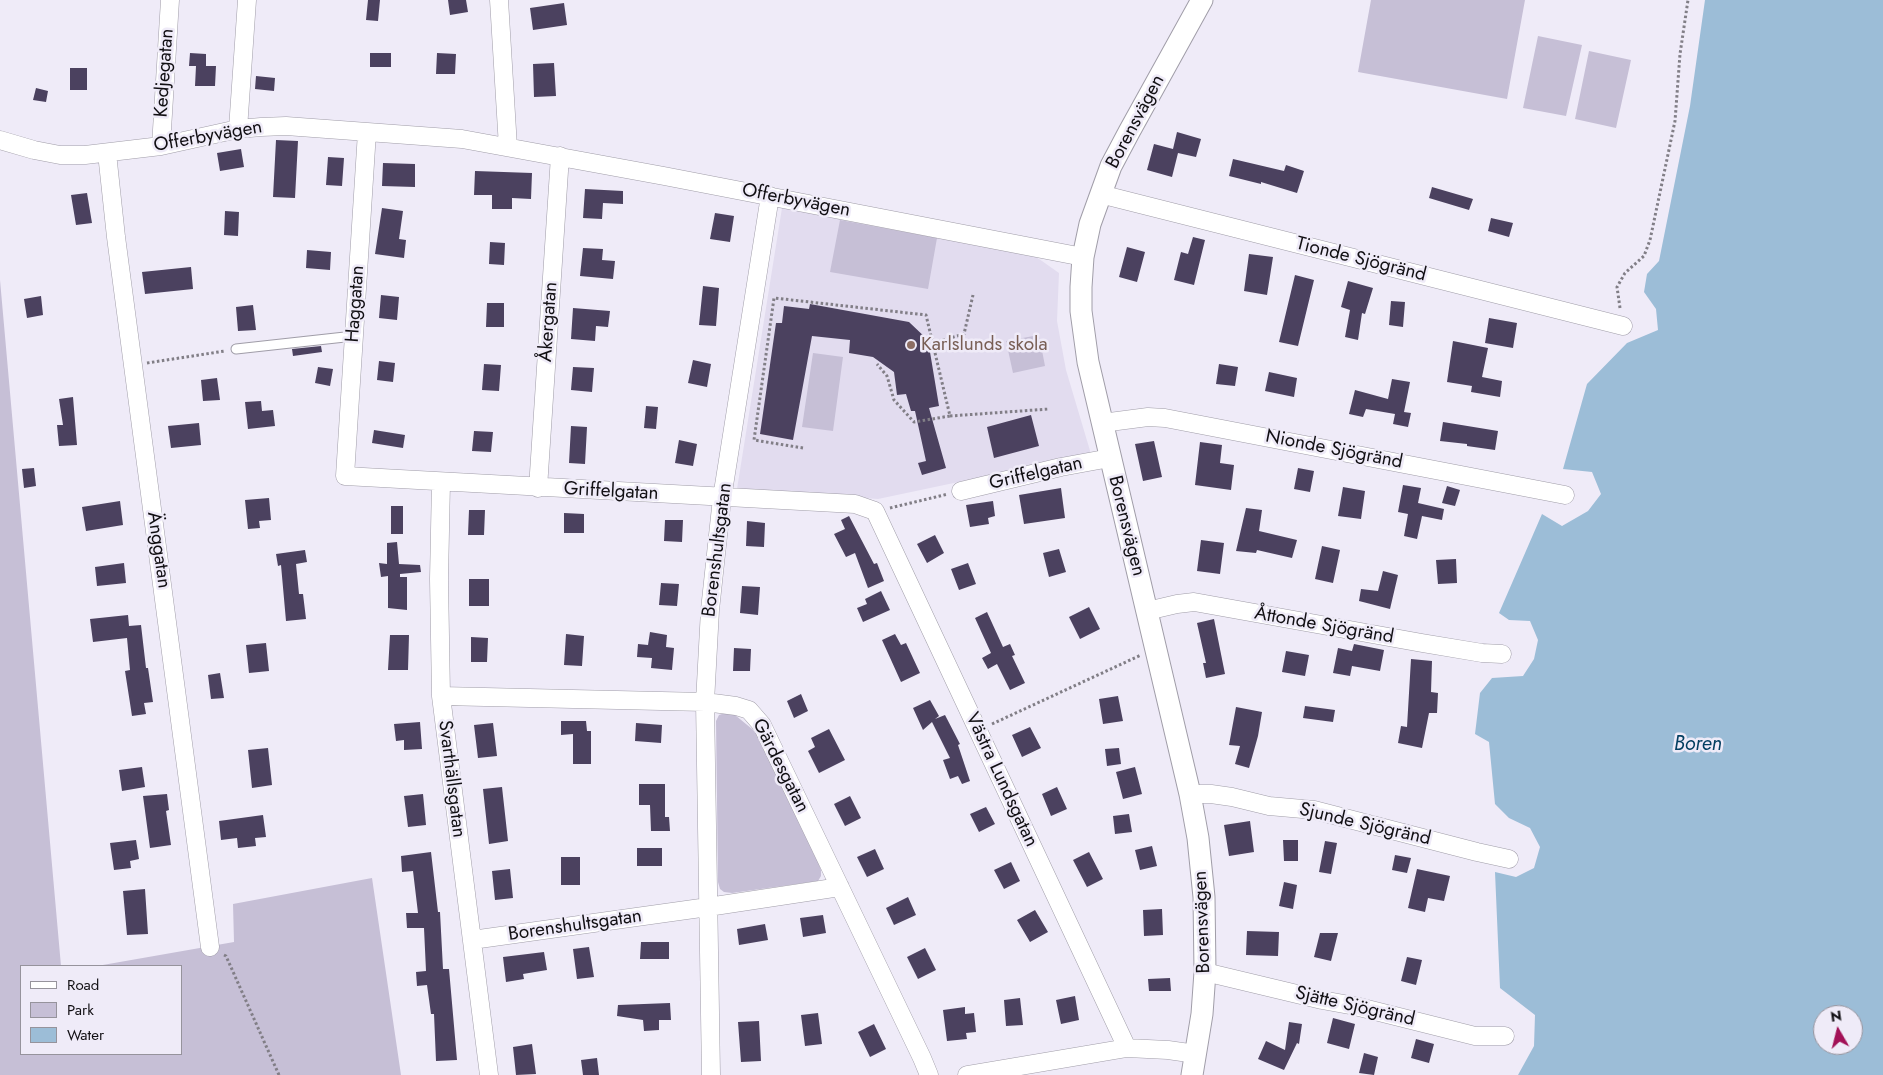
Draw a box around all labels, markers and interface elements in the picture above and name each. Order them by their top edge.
street label: Kedjegatan [151,28,179,118]
street label: Borensvägen [1102,71,1170,173]
street label: Offerbyvägen [152,116,264,158]
street label: Offerbyvägen [740,179,852,223]
street label: Tionde Sjögränd [1294,233,1428,287]
street label: Haggatan [342,265,370,343]
street label: Åkergatan [535,281,563,363]
place label: Karlslunds skola [921,334,1048,356]
marker: Karlslunds skola [905,339,917,351]
street label: Nionde Sjögränd [1263,426,1405,474]
street label: Griffelgatan [987,452,1085,496]
street label: Borensvägen [1103,473,1149,579]
street label: Griffelgatan [563,478,659,506]
street label: Borenshultsgatan [698,482,738,618]
street label: Änggatan [141,510,175,590]
street label: Åttonde Sjögränd [1252,603,1396,649]
street label: Västra Lundsgatan [960,709,1042,851]
street label: Gärdesgatan [747,715,813,817]
street label: Svarthällsgatan [432,719,470,839]
water label: Boren [1674,733,1722,757]
street label: Sjunde Sjögränd [1297,799,1433,851]
street label: Borensvägen [1190,870,1216,974]
street label: Borenshultsgatan [507,905,643,947]
legend [20,965,182,1055]
text: Road [67,974,99,996]
street label: Sjätte Sjögränd [1293,982,1417,1032]
text: Park [67,999,94,1021]
north arrow [1813,1005,1863,1055]
text: N [1829,1005,1843,1027]
text: Water [67,1024,104,1046]

